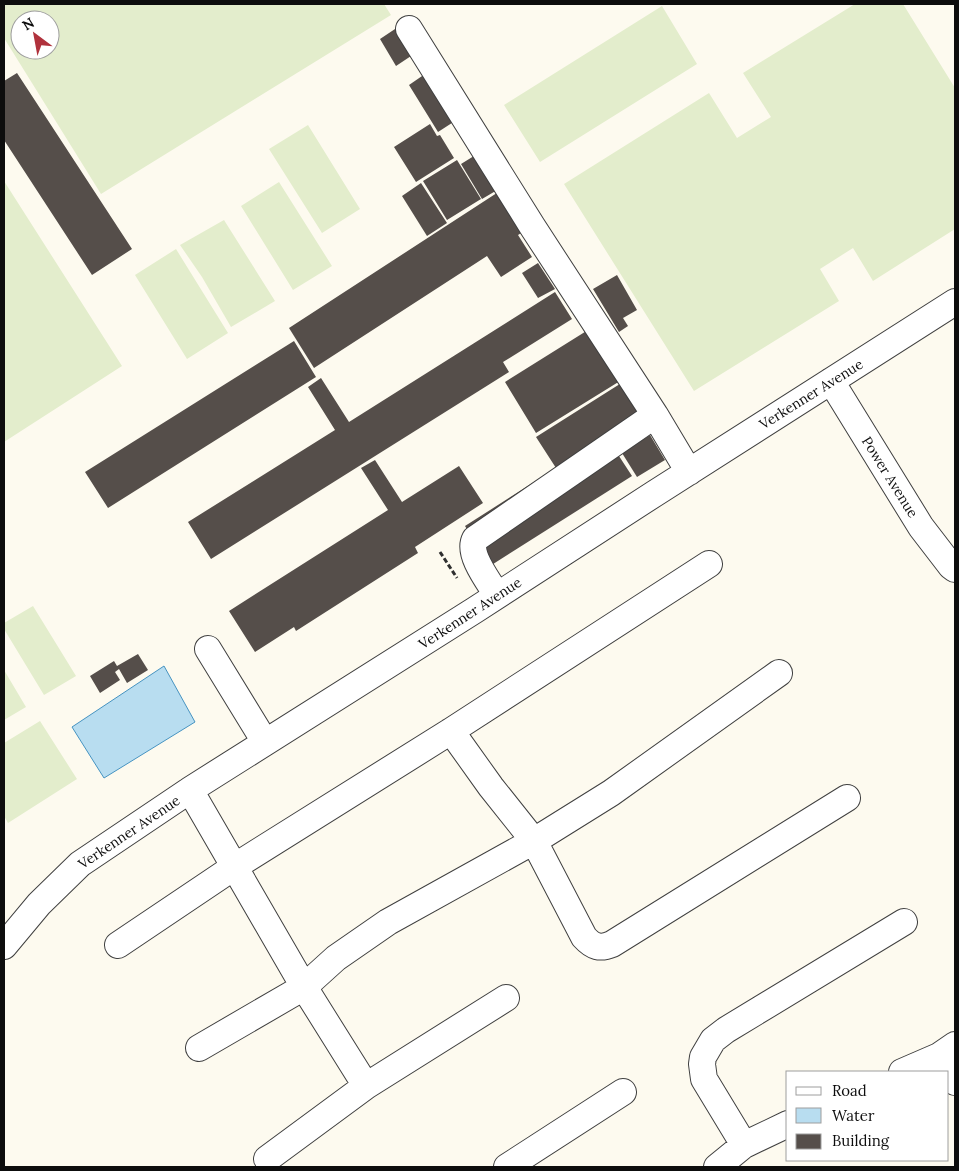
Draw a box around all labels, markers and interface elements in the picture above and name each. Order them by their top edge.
north arrow [10,10,60,60]
text: N [19,13,38,34]
street label: Verkenner Avenue [755,355,867,434]
street label: Power Avenue [858,433,922,521]
street label: Verkenner Avenue [414,573,525,654]
street label: Verkenner Avenue [74,791,184,873]
legend [786,1071,949,1161]
text: Road [832,1081,867,1100]
text: Water [832,1106,875,1125]
text: Building [832,1131,890,1150]

